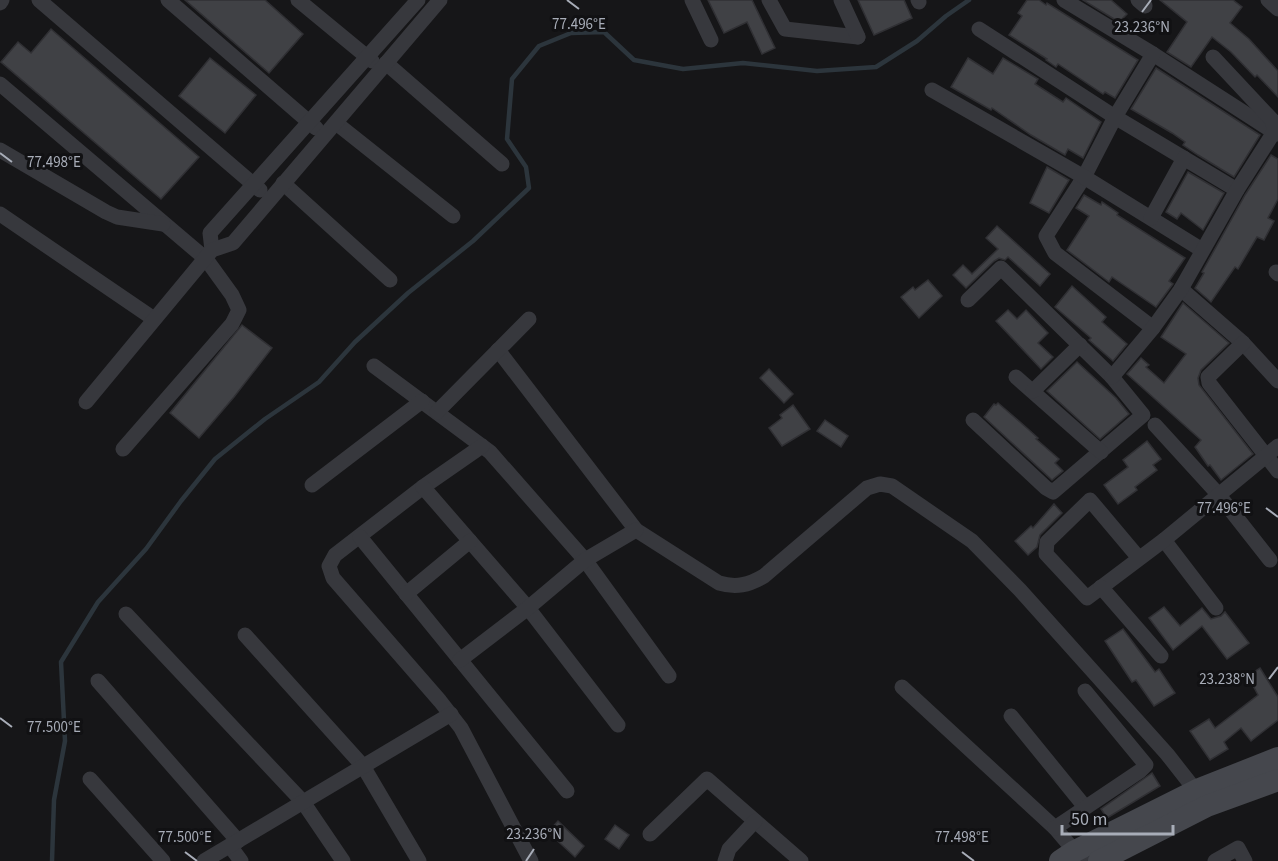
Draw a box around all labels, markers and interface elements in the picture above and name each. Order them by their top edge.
text: 77.496°E [552,14,606,35]
text: 23.236°N [1114,17,1170,38]
text: 77.498°E [27,152,81,173]
text: 77.496°E [1197,498,1251,519]
text: 23.238°N [1199,669,1255,690]
text: 77.500°E [27,717,81,738]
scale bar [1062,798,1173,836]
text: 50 m [1071,807,1107,832]
text: 23.236°N [506,824,562,845]
text: 77.500°E [158,827,212,848]
text: 77.498°E [935,827,989,848]

